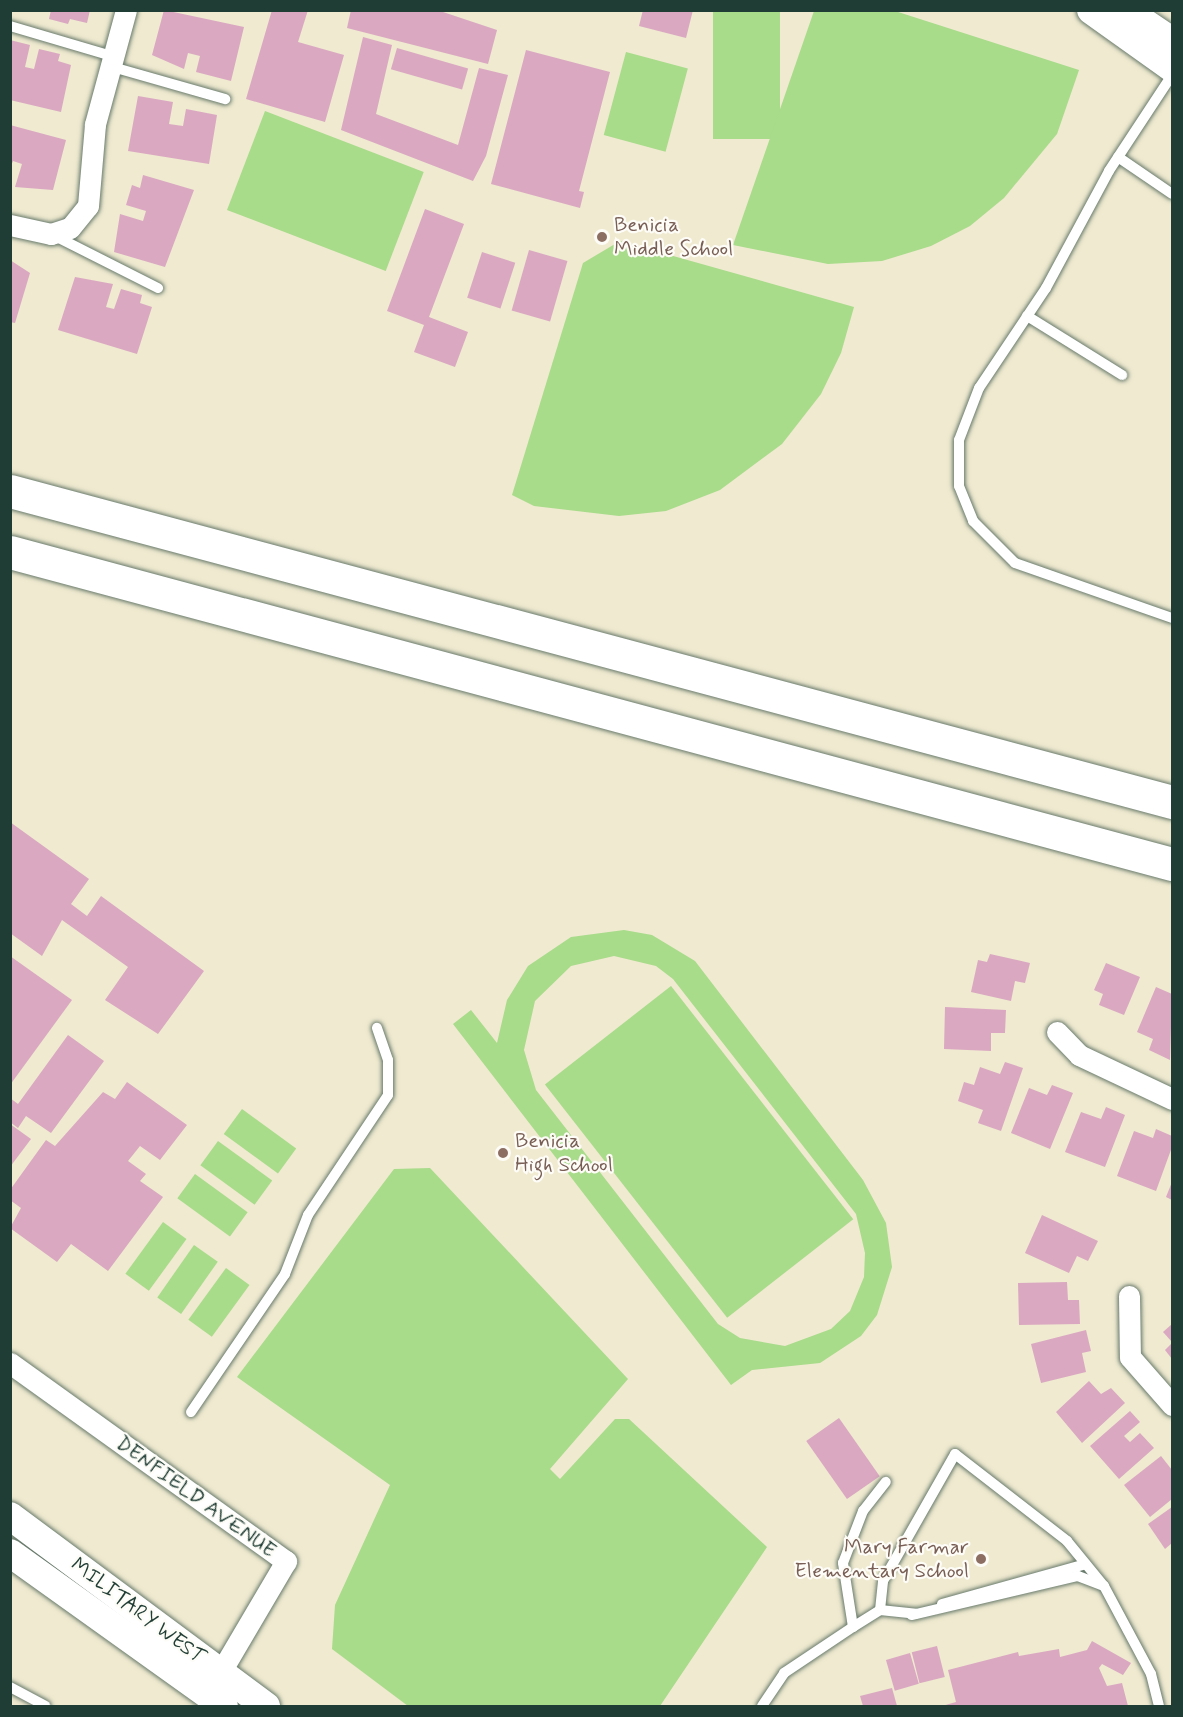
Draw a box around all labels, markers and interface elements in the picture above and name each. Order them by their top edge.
place label: Benicia Middle School [614,212,734,262]
marker: Benicia Middle School [595,230,609,244]
place label: Benicia High School [515,1128,613,1178]
marker: Benicia High School [496,1146,510,1160]
street label: DENFIELD AVENUE [111,1431,281,1563]
place label: Mary Farmar Elementary School [794,1534,969,1584]
street label: MILITARY WEST [65,1552,211,1670]
marker: Mary Farmar Elementary School [974,1552,988,1566]

